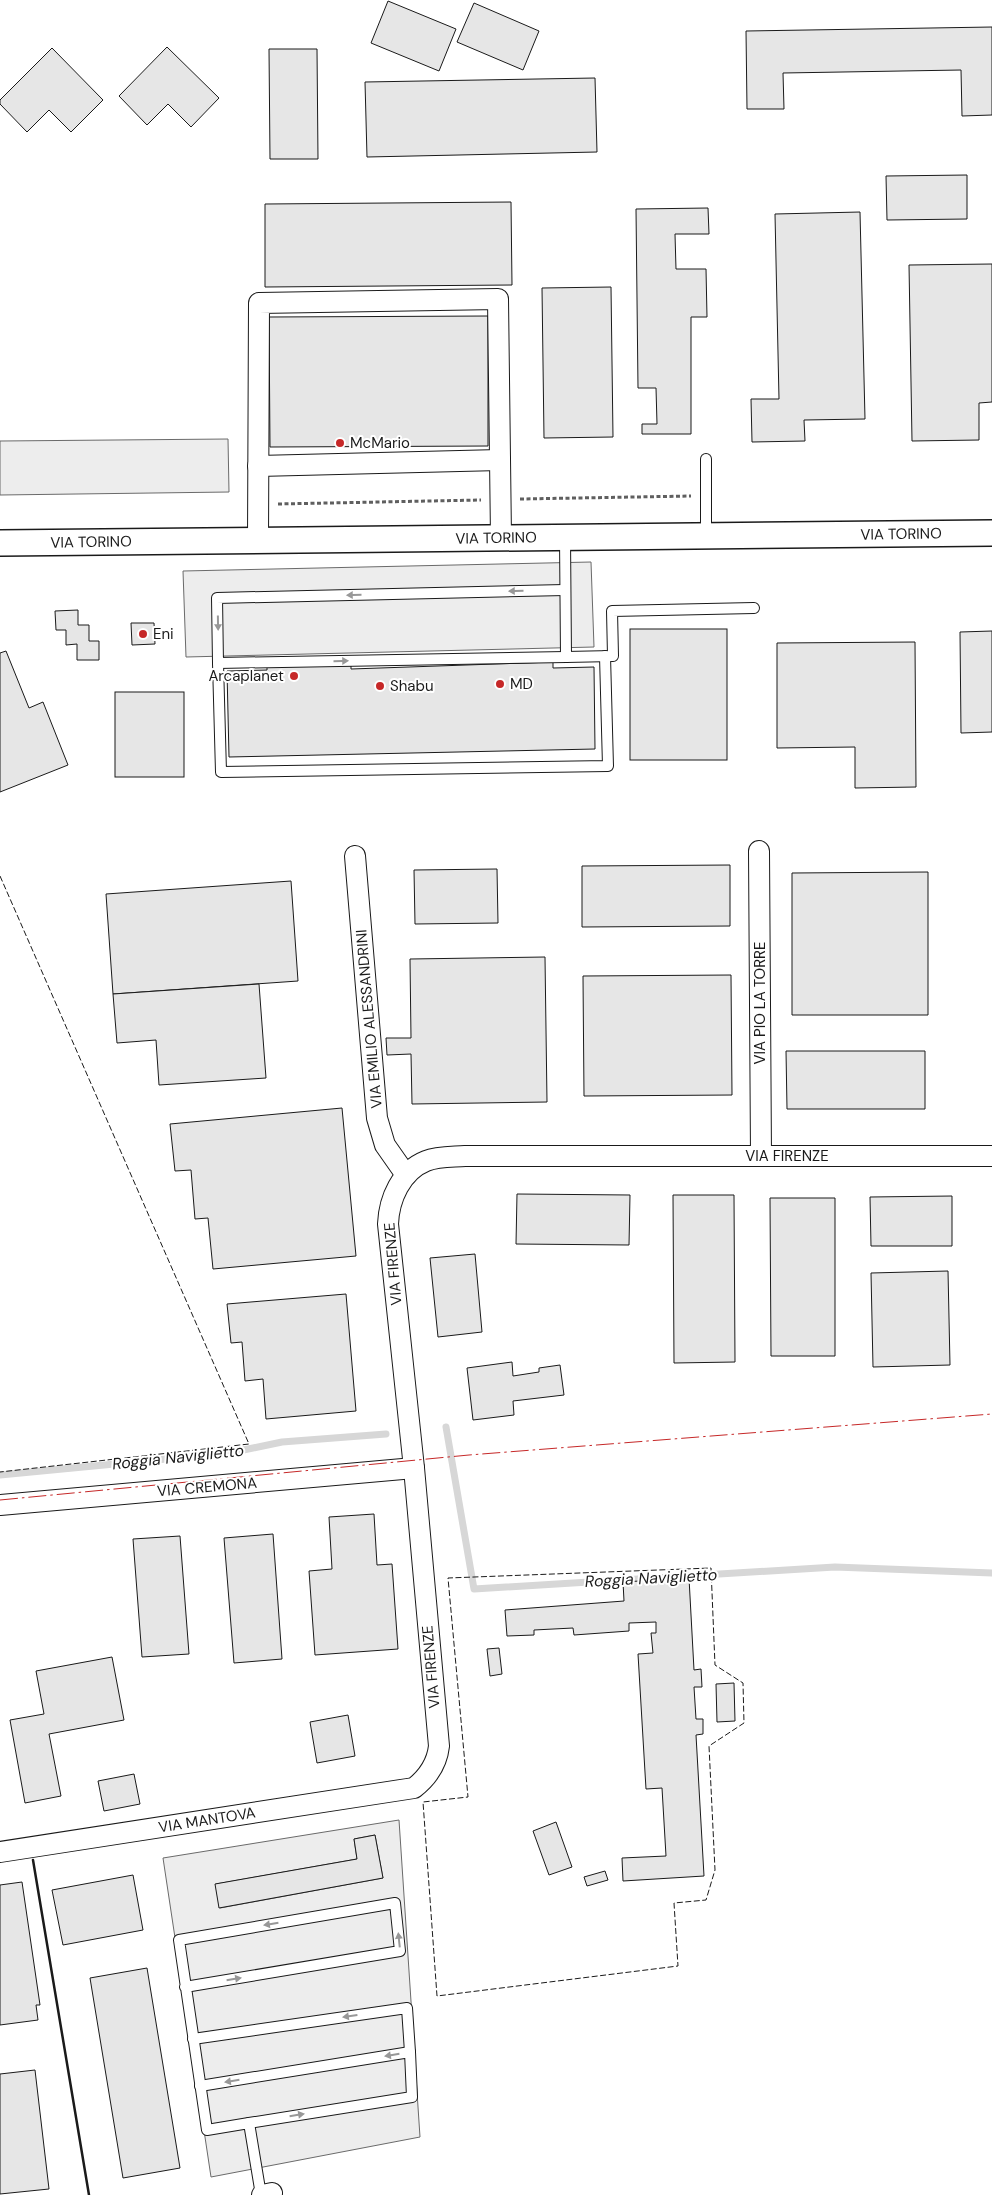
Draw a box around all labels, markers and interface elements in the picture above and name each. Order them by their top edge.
place label: McMario [350,433,410,453]
marker: McMario [334,437,346,449]
street label: VIA TORINO [860,523,942,545]
street label: VIA TORINO [455,527,537,549]
street label: VIA TORINO [50,531,132,553]
one-way arrow [508,588,524,596]
one-way arrow [346,591,362,599]
one-way arrow [214,615,222,631]
place label: Eni [153,624,174,644]
marker: Eni [137,628,149,640]
one-way arrow [333,657,349,665]
place label: Arcaplanet [208,666,284,686]
marker: Arcaplanet [288,670,300,682]
place label: MD [510,674,533,694]
place label: Shabu [390,676,433,696]
marker: MD [494,678,506,690]
marker: Shabu [374,680,386,692]
street label: VIA EMILIO ALESSANDRINI [351,929,387,1109]
street label: VIA PIO LA TORRE [750,942,770,1064]
street label: VIA FIRENZE [745,1146,829,1166]
street label: VIA FIRENZE [379,1222,407,1306]
water label: Roggia Naviglietto [111,1440,245,1474]
street label: VIA CREMONA [156,1473,258,1501]
water label: Roggia Naviglietto [584,1564,718,1592]
street label: VIA FIRENZE [417,1625,445,1709]
street label: VIA MANTOVA [157,1802,257,1838]
one-way arrow [263,1921,279,1929]
one-way arrow [395,1932,403,1948]
one-way arrow [226,1974,242,1982]
one-way arrow [341,2013,357,2021]
one-way arrow [384,2051,400,2059]
one-way arrow [223,2077,239,2085]
one-way arrow [290,2111,306,2119]

